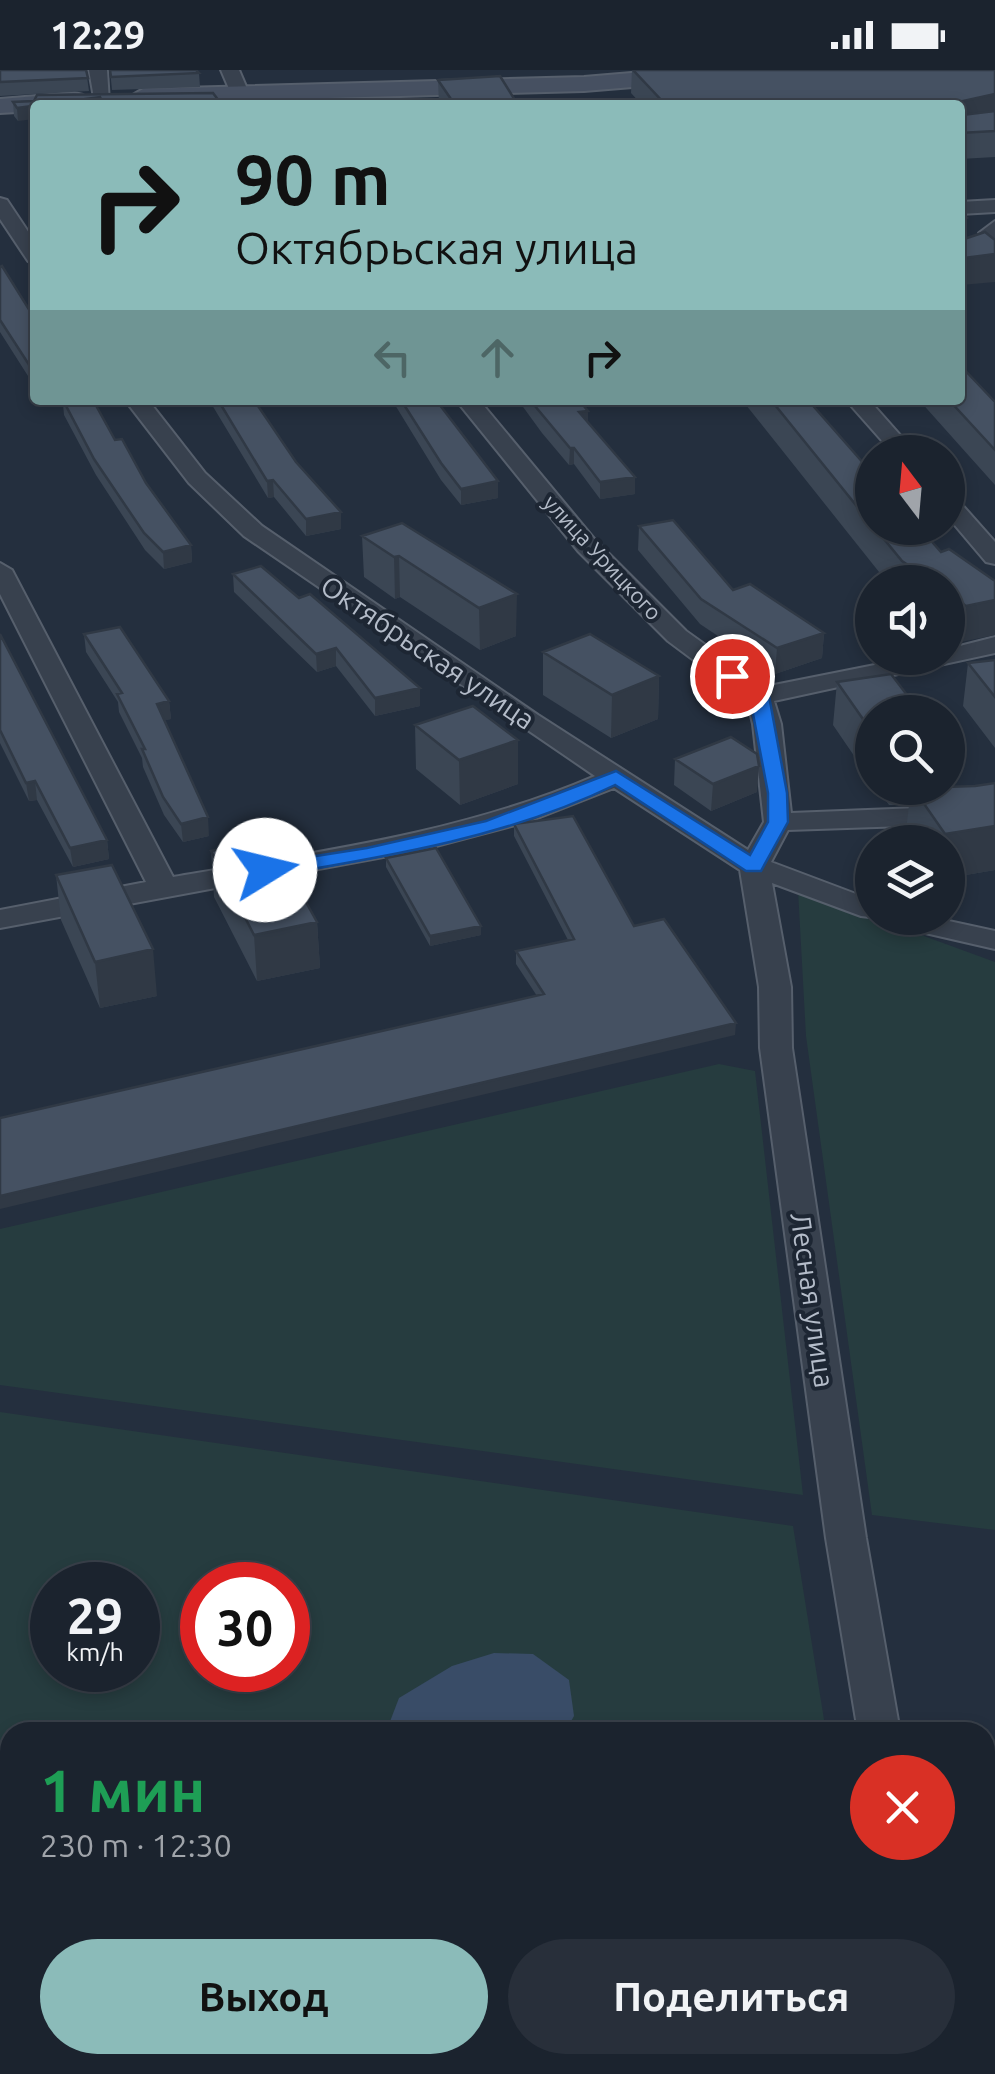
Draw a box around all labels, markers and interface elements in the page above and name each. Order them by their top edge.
text: 12:29 [50,14,145,56]
icon: right [70,140,200,270]
text: 90 m [235,140,391,218]
text: Октябрьская улица [235,222,638,273]
icon: left [365,330,420,385]
icon: ahead [470,330,525,385]
icon: right [575,330,630,385]
north arrow [855,435,965,545]
map controls [855,435,965,935]
street label: улица Урицкого [539,489,667,625]
button: sound [855,565,965,675]
street label: Октябрьская улица [315,569,541,735]
pin [690,634,775,719]
icon: arrive [705,649,760,704]
button: search [855,695,965,805]
position arrow [213,818,317,922]
button: layers [855,825,965,935]
street label: Лесная улица [785,1210,841,1390]
speed limit sign: 30 [180,1562,310,1692]
text: 29 [67,1587,123,1643]
text: km/h [66,1638,124,1666]
button: close [850,1755,955,1860]
text: 1 мин [40,1756,205,1823]
text: 230 m · 12:30 [40,1827,232,1863]
button: Выход [40,1939,488,2054]
button: Поделиться [508,1939,955,2054]

